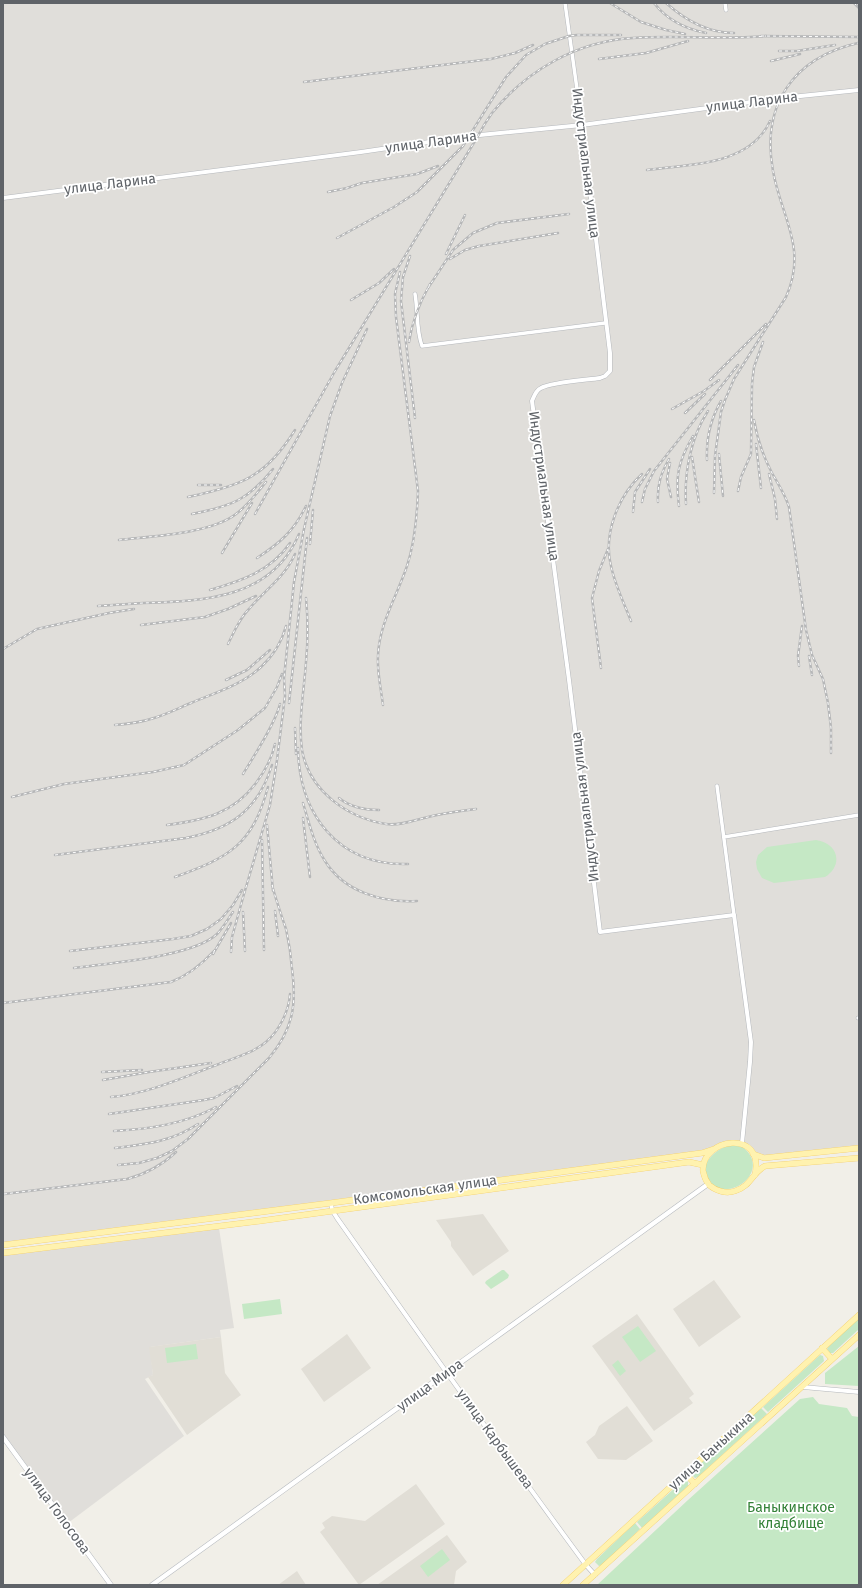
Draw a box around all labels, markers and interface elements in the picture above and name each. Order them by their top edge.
street label: Индустриальная улица [568,87,604,239]
street label: улица Ларина [705,88,799,116]
street label: улица Ларина [384,127,478,157]
street label: улица Ларина [63,170,157,198]
street label: Индустриальная улица [525,410,563,562]
street label: Индустриальная улица [567,731,603,883]
street label: Комсомольская улица [352,1172,498,1208]
street label: улица Мира [394,1355,466,1415]
street label: улица Карбышева [453,1386,537,1492]
street label: улица Баныкина [665,1408,757,1494]
street label: улица Голосова [20,1464,94,1558]
park label: Баныкинское кладбище [747,1499,835,1532]

